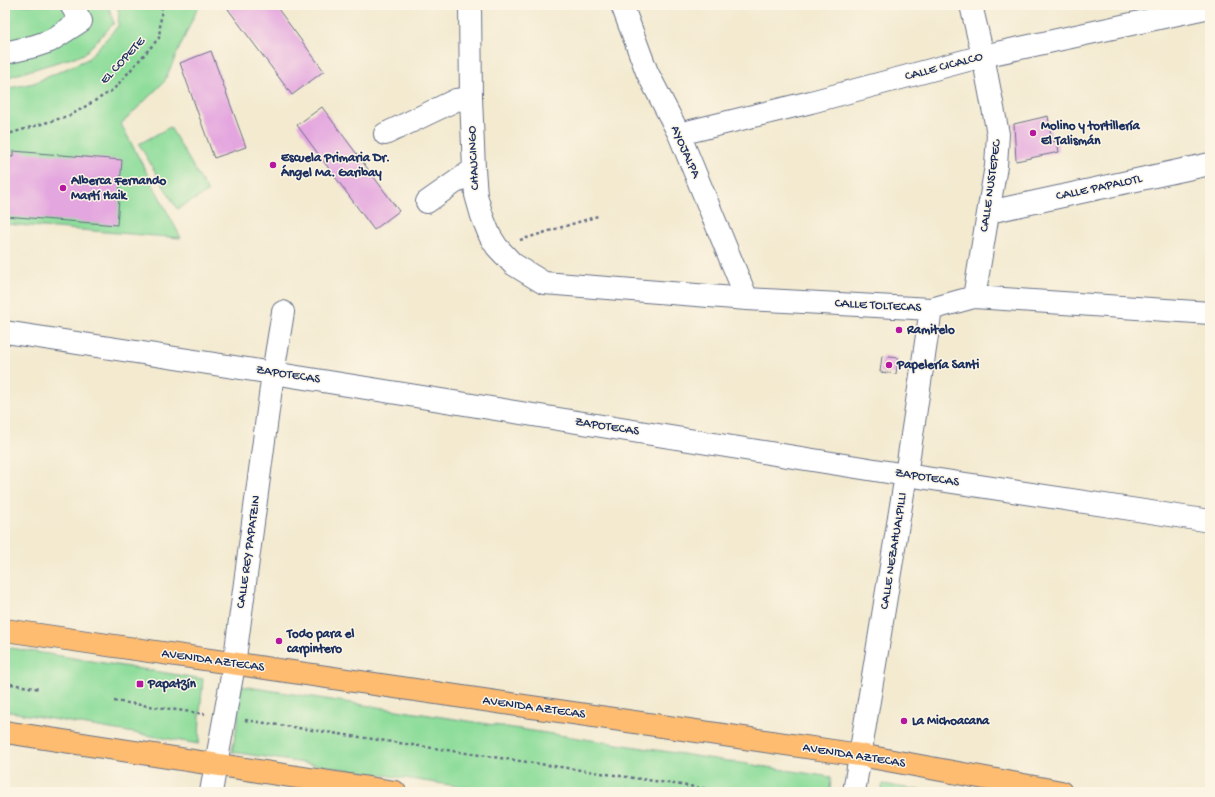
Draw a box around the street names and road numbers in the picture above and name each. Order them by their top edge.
street label: EL COPETE [97,34,149,88]
street label: CALLE CICALCO [903,49,985,85]
street label: AYOJALPA [667,124,704,182]
street label: CHAUCINGO [465,125,483,191]
street label: CALLE NUSTEPEC [977,138,1005,233]
street label: CALLE PAPALOTL [1055,171,1145,204]
street label: CALLE TOLTECAS [834,296,923,316]
street label: ZAPOTECAS [255,363,322,388]
street label: ZAPOTECAS [574,415,641,440]
street label: ZAPOTECAS [894,466,961,491]
street label: CALLE NEZAHUALPILLI [877,491,911,611]
street label: CALLE REY PAPATZIN [234,494,264,610]
street label: AVENIDA AZTECAS [161,646,266,676]
street label: AVENIDA AZTECAS [482,693,587,723]
street label: AVENIDA AZTECAS [802,740,907,772]

